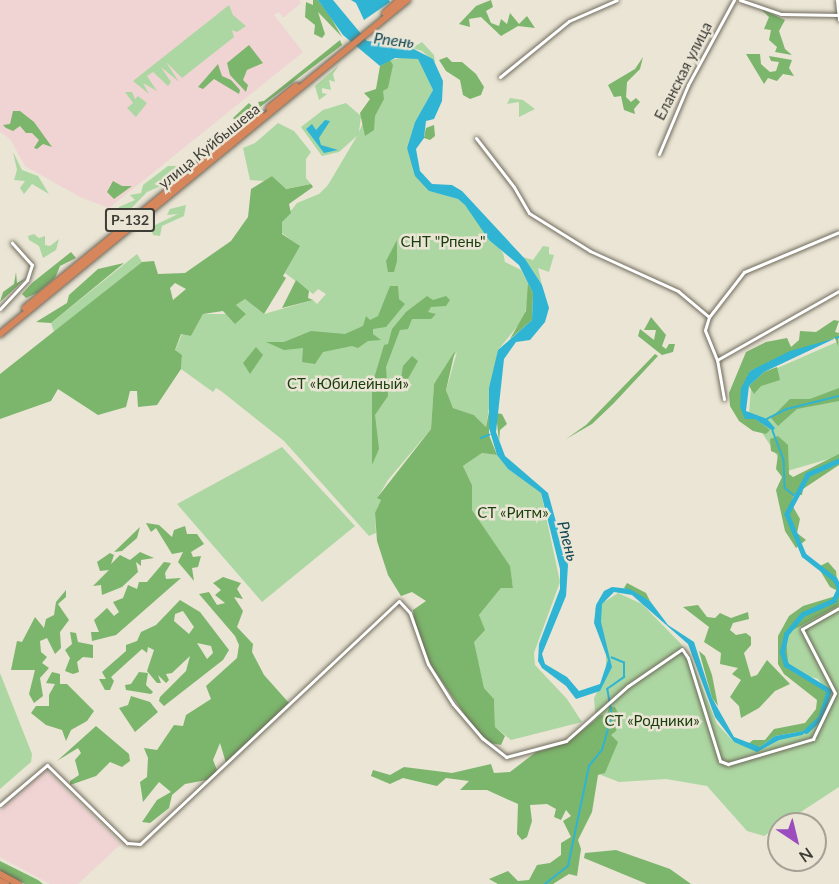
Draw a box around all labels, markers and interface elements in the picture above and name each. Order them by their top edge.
street label: Еланская улица [650,19,716,123]
water label: Рпень [373,28,415,52]
street label: улица Куйбышева [155,100,263,192]
road number: Р-132 [104,209,156,231]
park label: СНТ "Рпень" [400,233,486,251]
park label: СТ «Юбилейный» [287,375,409,393]
park label: СТ «Ритм» [477,504,549,522]
water label: Рпень [553,519,583,563]
park label: СТ «Родники» [604,712,700,730]
north arrow [767,812,827,872]
text: N [796,844,817,867]

